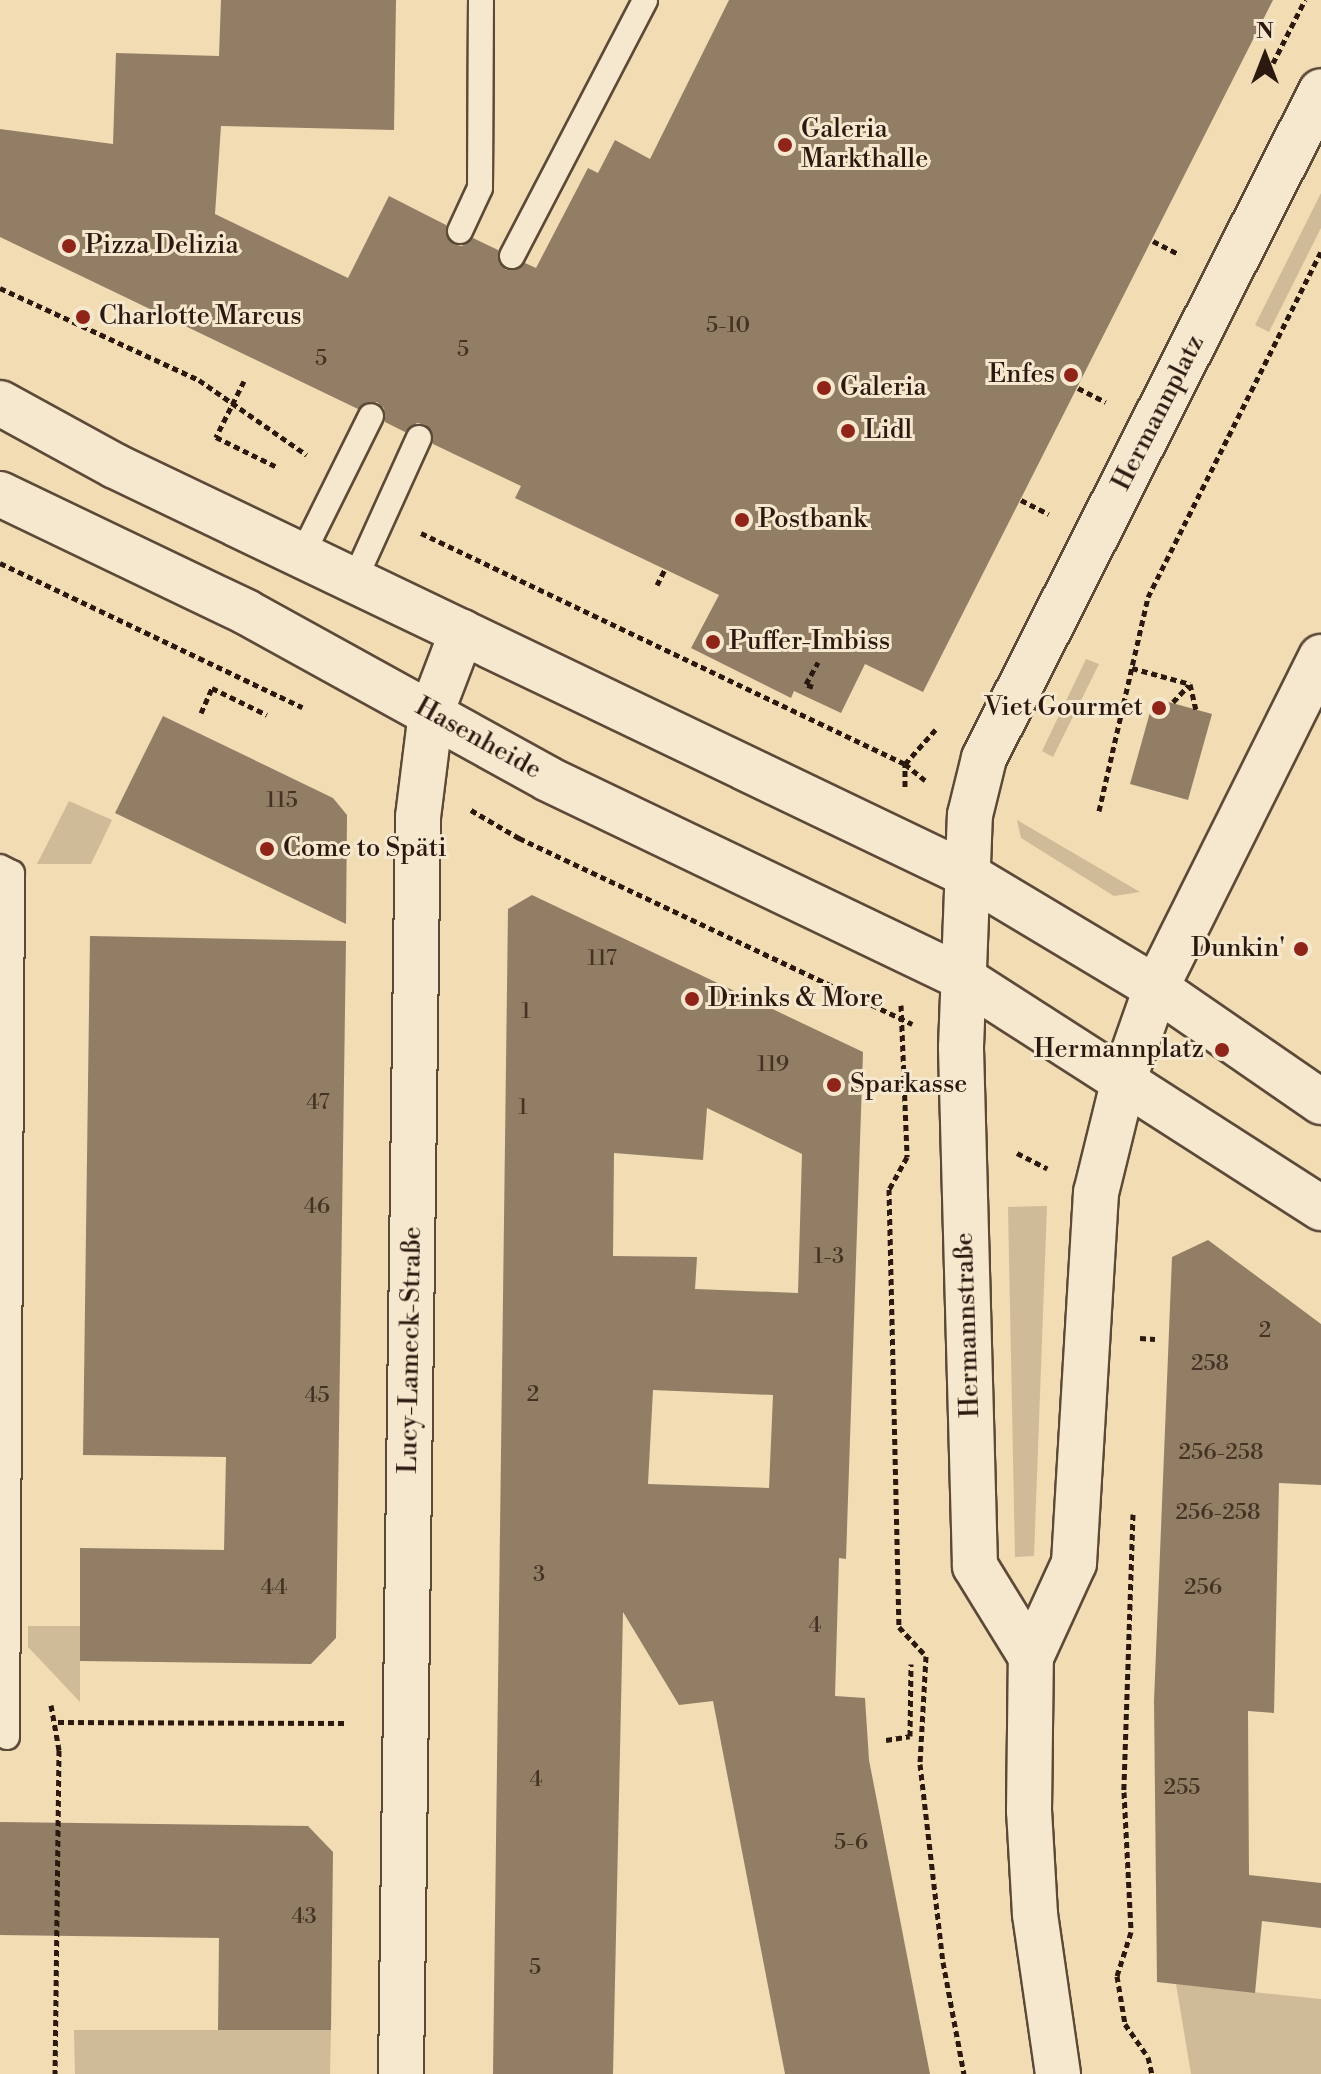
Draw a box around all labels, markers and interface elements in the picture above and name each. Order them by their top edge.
north arrow [1225,16,1305,96]
text: N [1256,18,1274,45]
place label: Galeria Markthalle [801,114,928,176]
marker: Galeria Markthalle [776,136,794,154]
place label: Pizza Delizia [85,230,239,262]
marker: Pizza Delizia [60,237,78,255]
place label: Charlotte Marcus [99,301,302,333]
marker: Charlotte Marcus [74,308,92,326]
house number: 5-10 [706,313,750,339]
street label: Hermannplatz [1106,330,1212,496]
house number: 5 [457,337,469,363]
house number: 5 [315,346,327,372]
place label: Enfes [988,359,1055,391]
marker: Enfes [1062,366,1080,384]
place label: Galeria [840,372,927,404]
marker: Galeria [815,379,833,397]
place label: Lidl [864,415,912,447]
marker: Lidl [839,422,857,440]
place label: Postbank [758,504,867,536]
marker: Postbank [733,511,751,529]
place label: Puffer-Imbiss [729,626,890,658]
marker: Puffer-Imbiss [704,633,722,651]
street label: Hasenheide [410,692,546,786]
place label: Viet Gourmet [984,692,1143,724]
marker: Viet Gourmet [1150,699,1168,717]
house number: 115 [266,788,298,814]
place label: Come to Späti [283,833,446,865]
marker: Come to Späti [258,840,276,858]
place label: Dunkin' [1191,933,1285,965]
marker: Dunkin' [1292,940,1310,958]
house number: 117 [587,946,617,972]
place label: Drinks & More [708,983,883,1015]
marker: Drinks & More [683,990,701,1008]
house number: 1 [521,999,531,1025]
place label: Hermannplatz [1034,1034,1204,1066]
marker: Hermannplatz [1211,1039,1233,1061]
house number: 119 [757,1052,789,1078]
place label: Sparkasse [850,1069,967,1101]
marker: Sparkasse [825,1076,843,1094]
house number: 47 [306,1090,330,1116]
house number: 1 [518,1095,528,1121]
house number: 46 [304,1194,330,1220]
street label: Lucy-Lameck-Straße [393,1226,429,1474]
street label: Hermannstraße [949,1232,987,1418]
house number: 1-3 [814,1244,844,1270]
house number: 2 [1259,1318,1271,1344]
house number: 258 [1191,1351,1229,1377]
house number: 2 [527,1382,539,1408]
house number: 45 [304,1383,330,1409]
house number: 256-258 [1179,1440,1263,1466]
house number: 256-258 [1176,1500,1260,1526]
house number: 3 [533,1562,545,1588]
house number: 44 [261,1575,287,1601]
house number: 256 [1184,1575,1222,1601]
house number: 4 [808,1613,822,1639]
house number: 4 [529,1767,543,1793]
house number: 255 [1164,1775,1200,1801]
house number: 5-6 [834,1830,868,1856]
house number: 43 [291,1904,317,1930]
house number: 5 [529,1955,541,1981]

